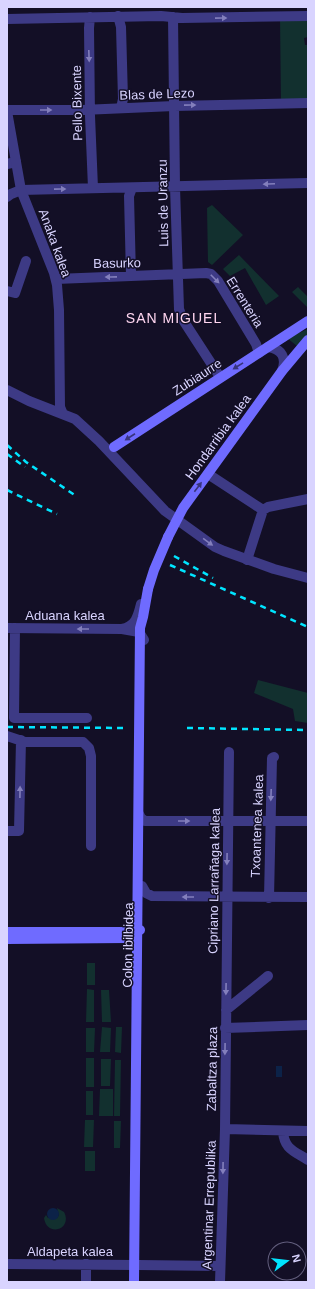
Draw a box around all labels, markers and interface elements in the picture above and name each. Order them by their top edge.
one-way arrow [215,15,228,21]
one-way arrow [86,50,92,63]
street label: Pello Bixente [69,65,85,141]
street label: Blas de Lezo [119,85,195,103]
one-way arrow [184,102,196,109]
one-way arrow [40,107,53,113]
street label: Luis de Uranzu [155,159,171,247]
one-way arrow [262,181,275,187]
one-way arrow [54,186,67,192]
street label: Anaka kalea [36,207,75,280]
street label: Basurko [93,255,141,271]
one-way arrow [105,273,117,280]
one-way arrow [210,274,220,284]
street label: Errenteria [224,274,267,331]
district label: SAN MIGUEL [126,310,222,326]
street label: Zubiaurre [170,356,224,398]
one-way arrow [232,362,244,369]
street label: Hondarribia kalea [182,391,254,483]
one-way arrow [124,433,135,441]
one-way arrow [194,482,202,493]
one-way arrow [203,538,213,546]
street label: Aduana kalea [25,608,106,623]
one-way arrow [76,626,89,632]
street label: Txoantenea kalea [248,773,266,878]
one-way arrow [17,785,23,798]
one-way arrow [268,789,274,802]
street label: Cipriano Larrañaga kalea [205,807,223,954]
one-way arrow [178,817,190,824]
one-way arrow [224,853,230,866]
one-way arrow [182,893,194,900]
street label: Colon ibilbidea [120,901,136,988]
one-way arrow [223,983,229,996]
street label: Zabaltza plaza [204,1026,220,1111]
one-way arrow [222,1043,228,1056]
street label: Argentinar Errepublika [199,1139,219,1270]
one-way arrow [220,1162,227,1174]
north arrow [267,1241,307,1281]
street label: Aldapeta kalea [27,1244,114,1259]
text: N [290,1253,303,1264]

